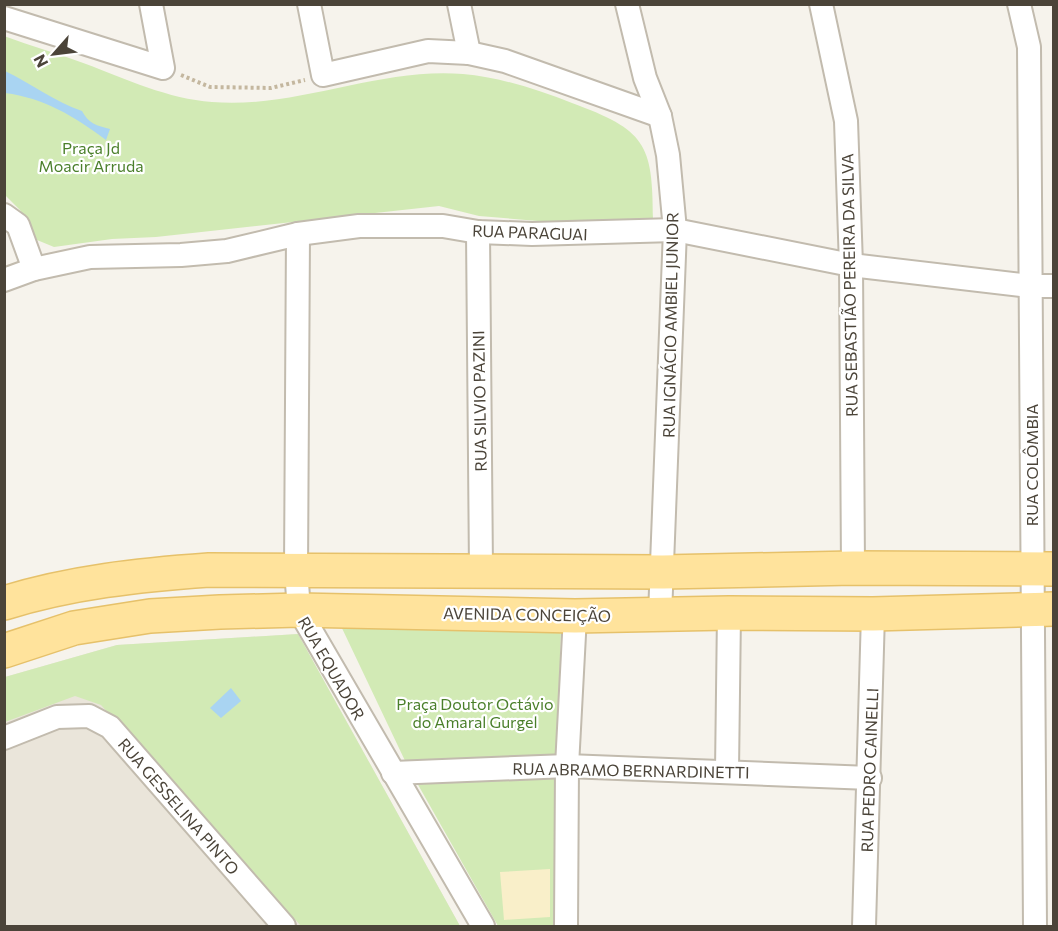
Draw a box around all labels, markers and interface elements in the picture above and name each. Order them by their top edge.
north arrow [24,24,84,84]
text: N [29,52,52,71]
park label: Praça Jd Moacir Arruda [38,138,144,175]
street label: RUA SEBASTIÃO PEREIRA DA SILVA [837,153,861,417]
street label: RUA IGNÁCIO AMBIEL JUNIOR [659,212,681,438]
street label: RUA PARAGUAI [472,220,588,244]
street label: RUA SILVIO PAZINI [468,330,490,472]
street label: RUA COLÔMBIA [1022,404,1041,526]
street label: AVENIDA CONCEIÇÃO [443,603,611,625]
street label: RUA EQUADOR [295,613,369,723]
street label: RUA PEDRO CAINELLI [857,687,881,853]
park label: Praça Doutor Octávio do Amaral Gurgel [396,694,554,731]
street label: RUA GESSELINA PINTO [115,734,243,878]
street label: RUA ABRAMO BERNARDINETTI [512,758,750,782]

